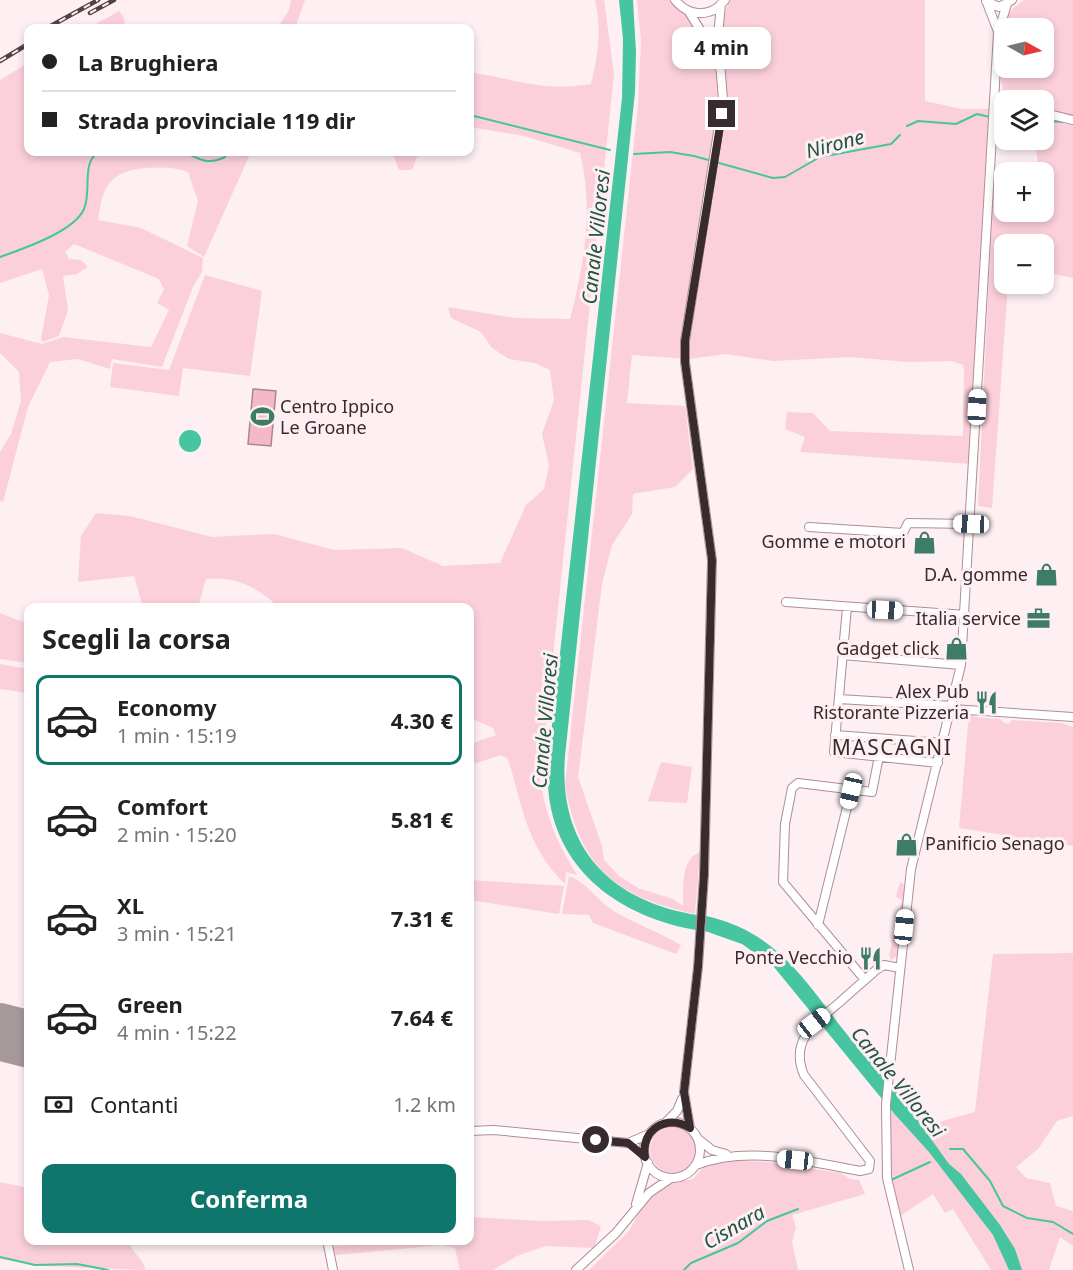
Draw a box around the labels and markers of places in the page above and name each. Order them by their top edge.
place label: Centro Ippico Le Groane [280,394,394,439]
sports icon: Centro Ippico Le Groane [249,404,275,430]
place label: Gomme e motori [761,529,906,553]
shop icon: Gomme e motori [911,529,937,555]
place label: D.A. gomme [924,562,1028,586]
shop icon: D.A. gomme [1033,562,1059,588]
place label: Italia service [915,606,1021,630]
office icon: Italia service [1026,606,1052,632]
place label: Gadget click [836,636,939,660]
shop icon: Gadget click [944,636,970,662]
place label: Alex Pub Ristorante Pizzeria [813,679,969,724]
restaurant icon: Alex Pub Ristorante Pizzeria [974,689,1000,715]
shop icon: Panificio Senago [894,831,920,857]
place label: Panificio Senago [925,831,1065,855]
place label: Ponte Vecchio [734,945,853,969]
restaurant icon: Ponte Vecchio [858,945,884,971]

